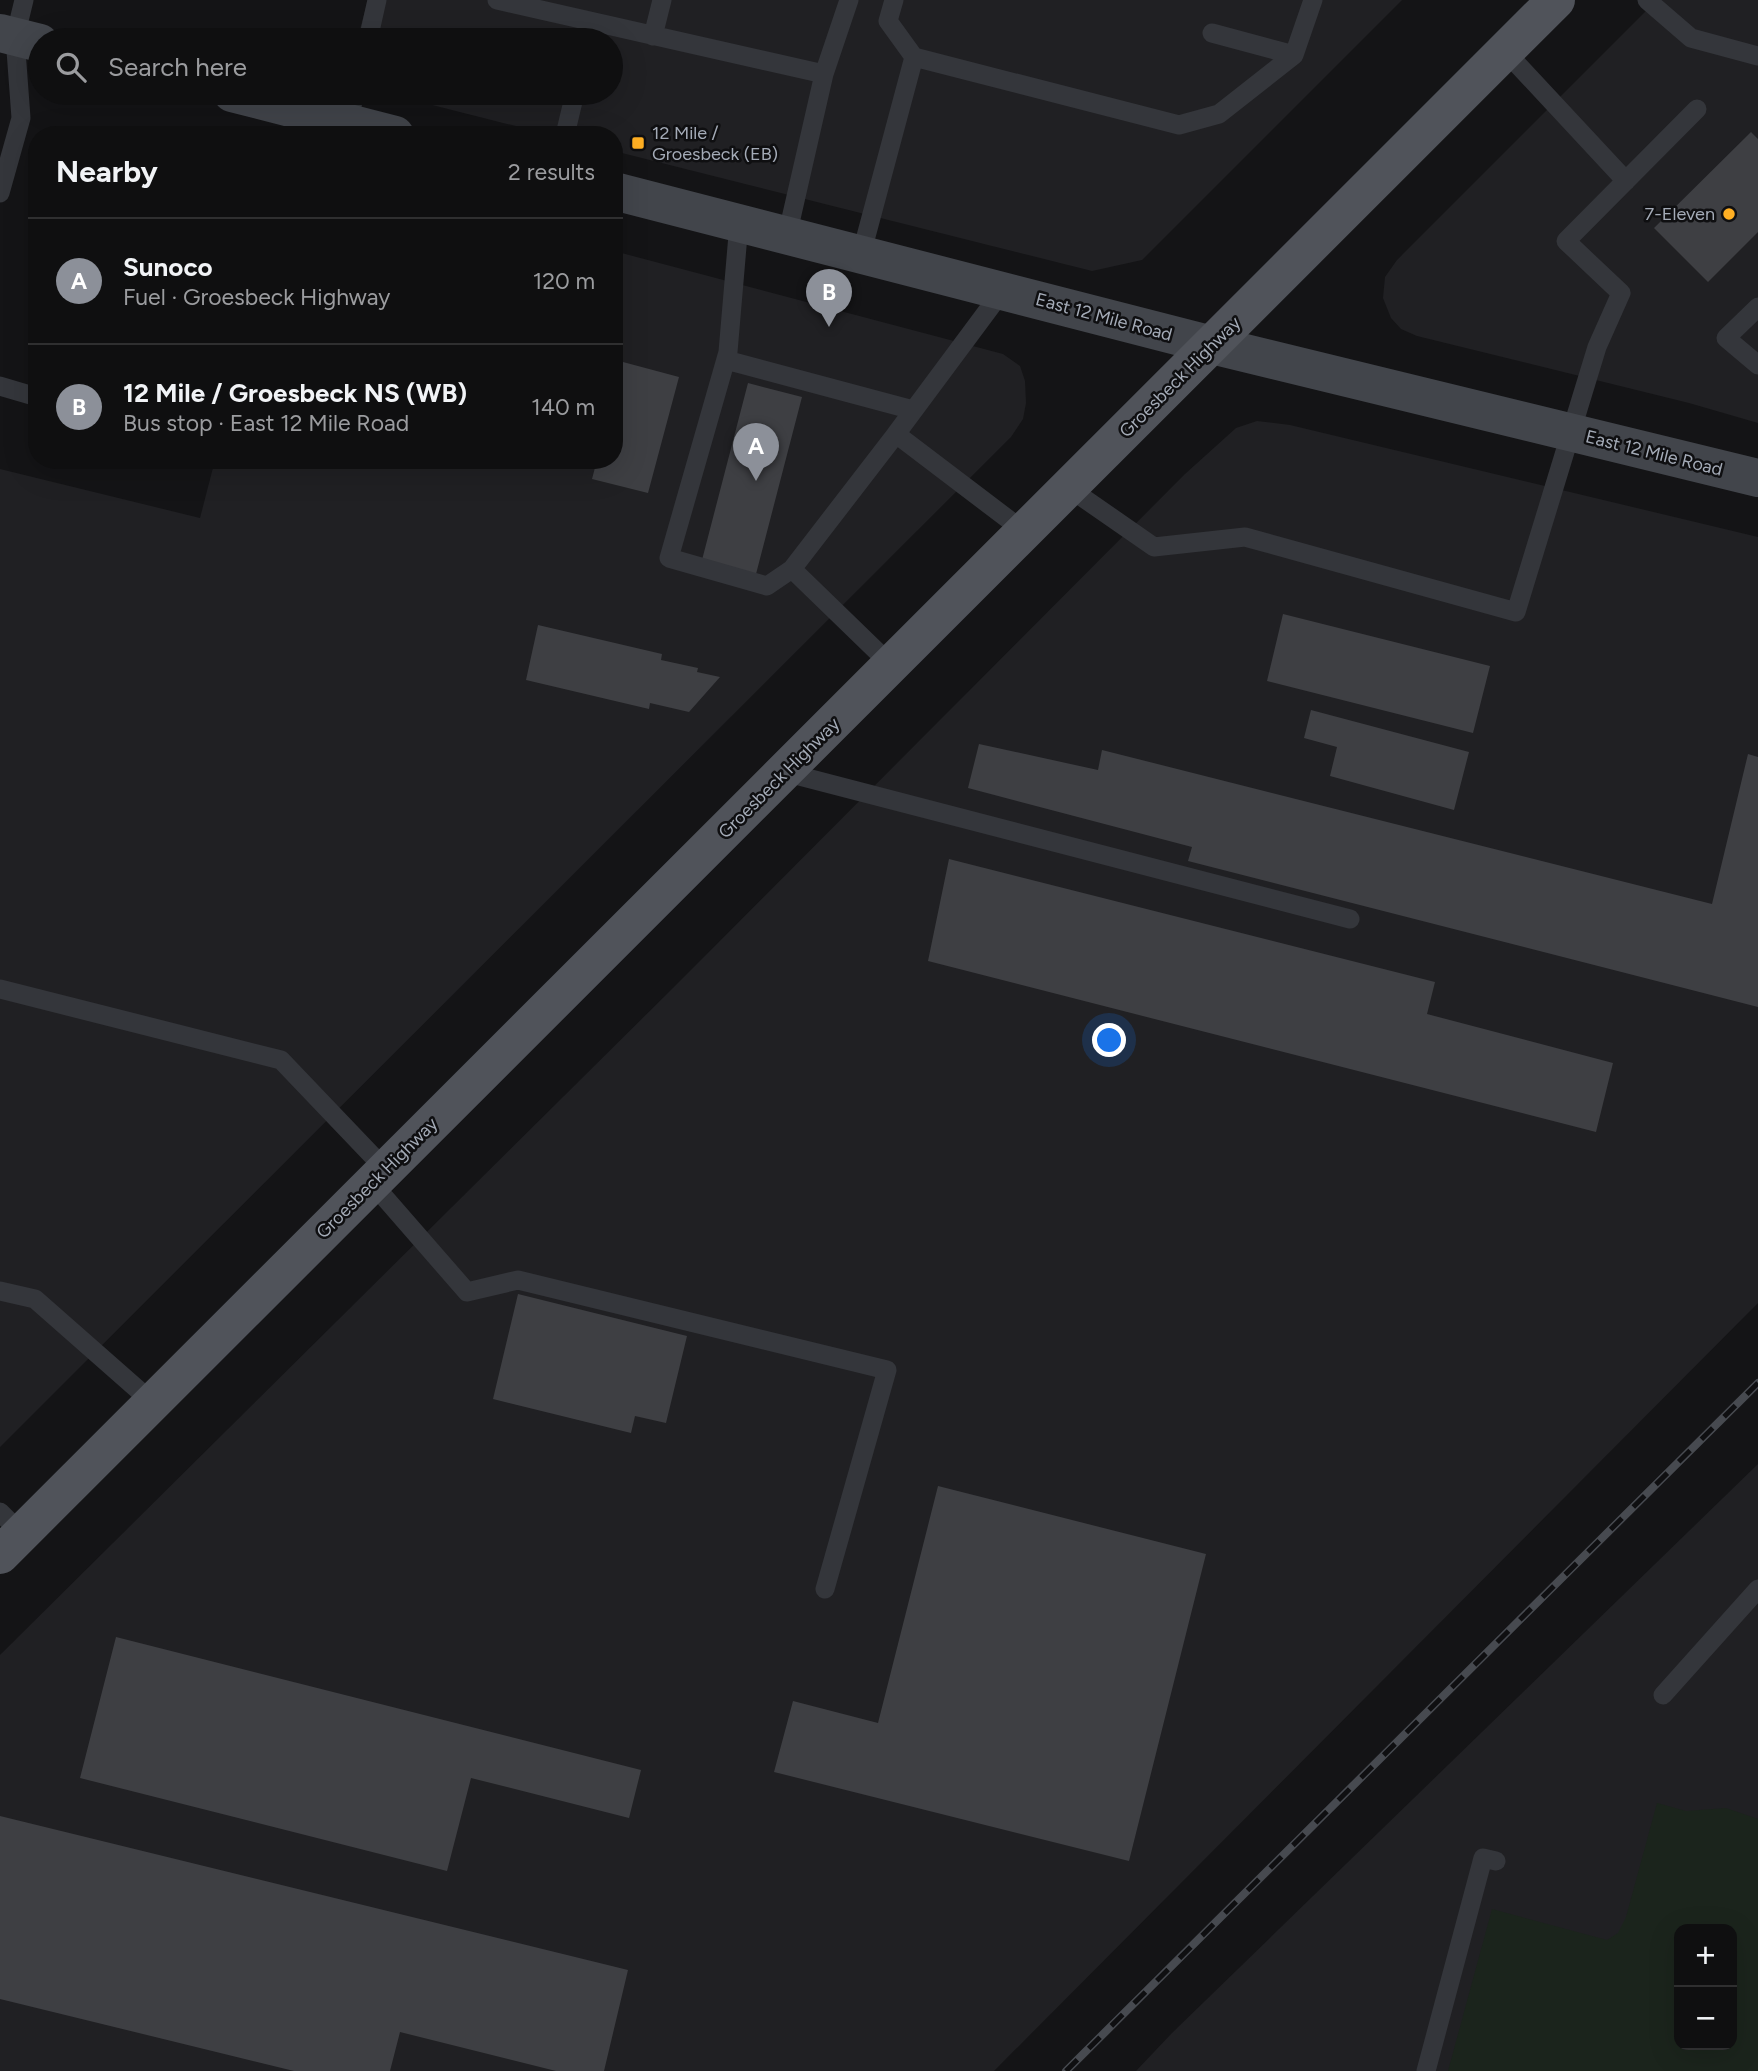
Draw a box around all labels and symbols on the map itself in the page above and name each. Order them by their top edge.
place label: 12 Mile / Groesbeck (EB) [652,122,778,165]
marker: 12 Mile / Groesbeck (EB) [630,135,646,151]
place label: 7-Eleven [1645,203,1715,225]
marker: 7-Eleven [1721,206,1737,222]
pin: B [806,269,852,327]
street label: East 12 Mile Road [1033,288,1175,346]
street label: Groesbeck Highway [1115,311,1246,442]
pin: A [733,423,779,481]
street label: East 12 Mile Road [1583,425,1725,481]
street label: Groesbeck Highway [714,712,845,843]
your location [1092,1023,1126,1057]
street label: Groesbeck Highway [312,1112,443,1243]

